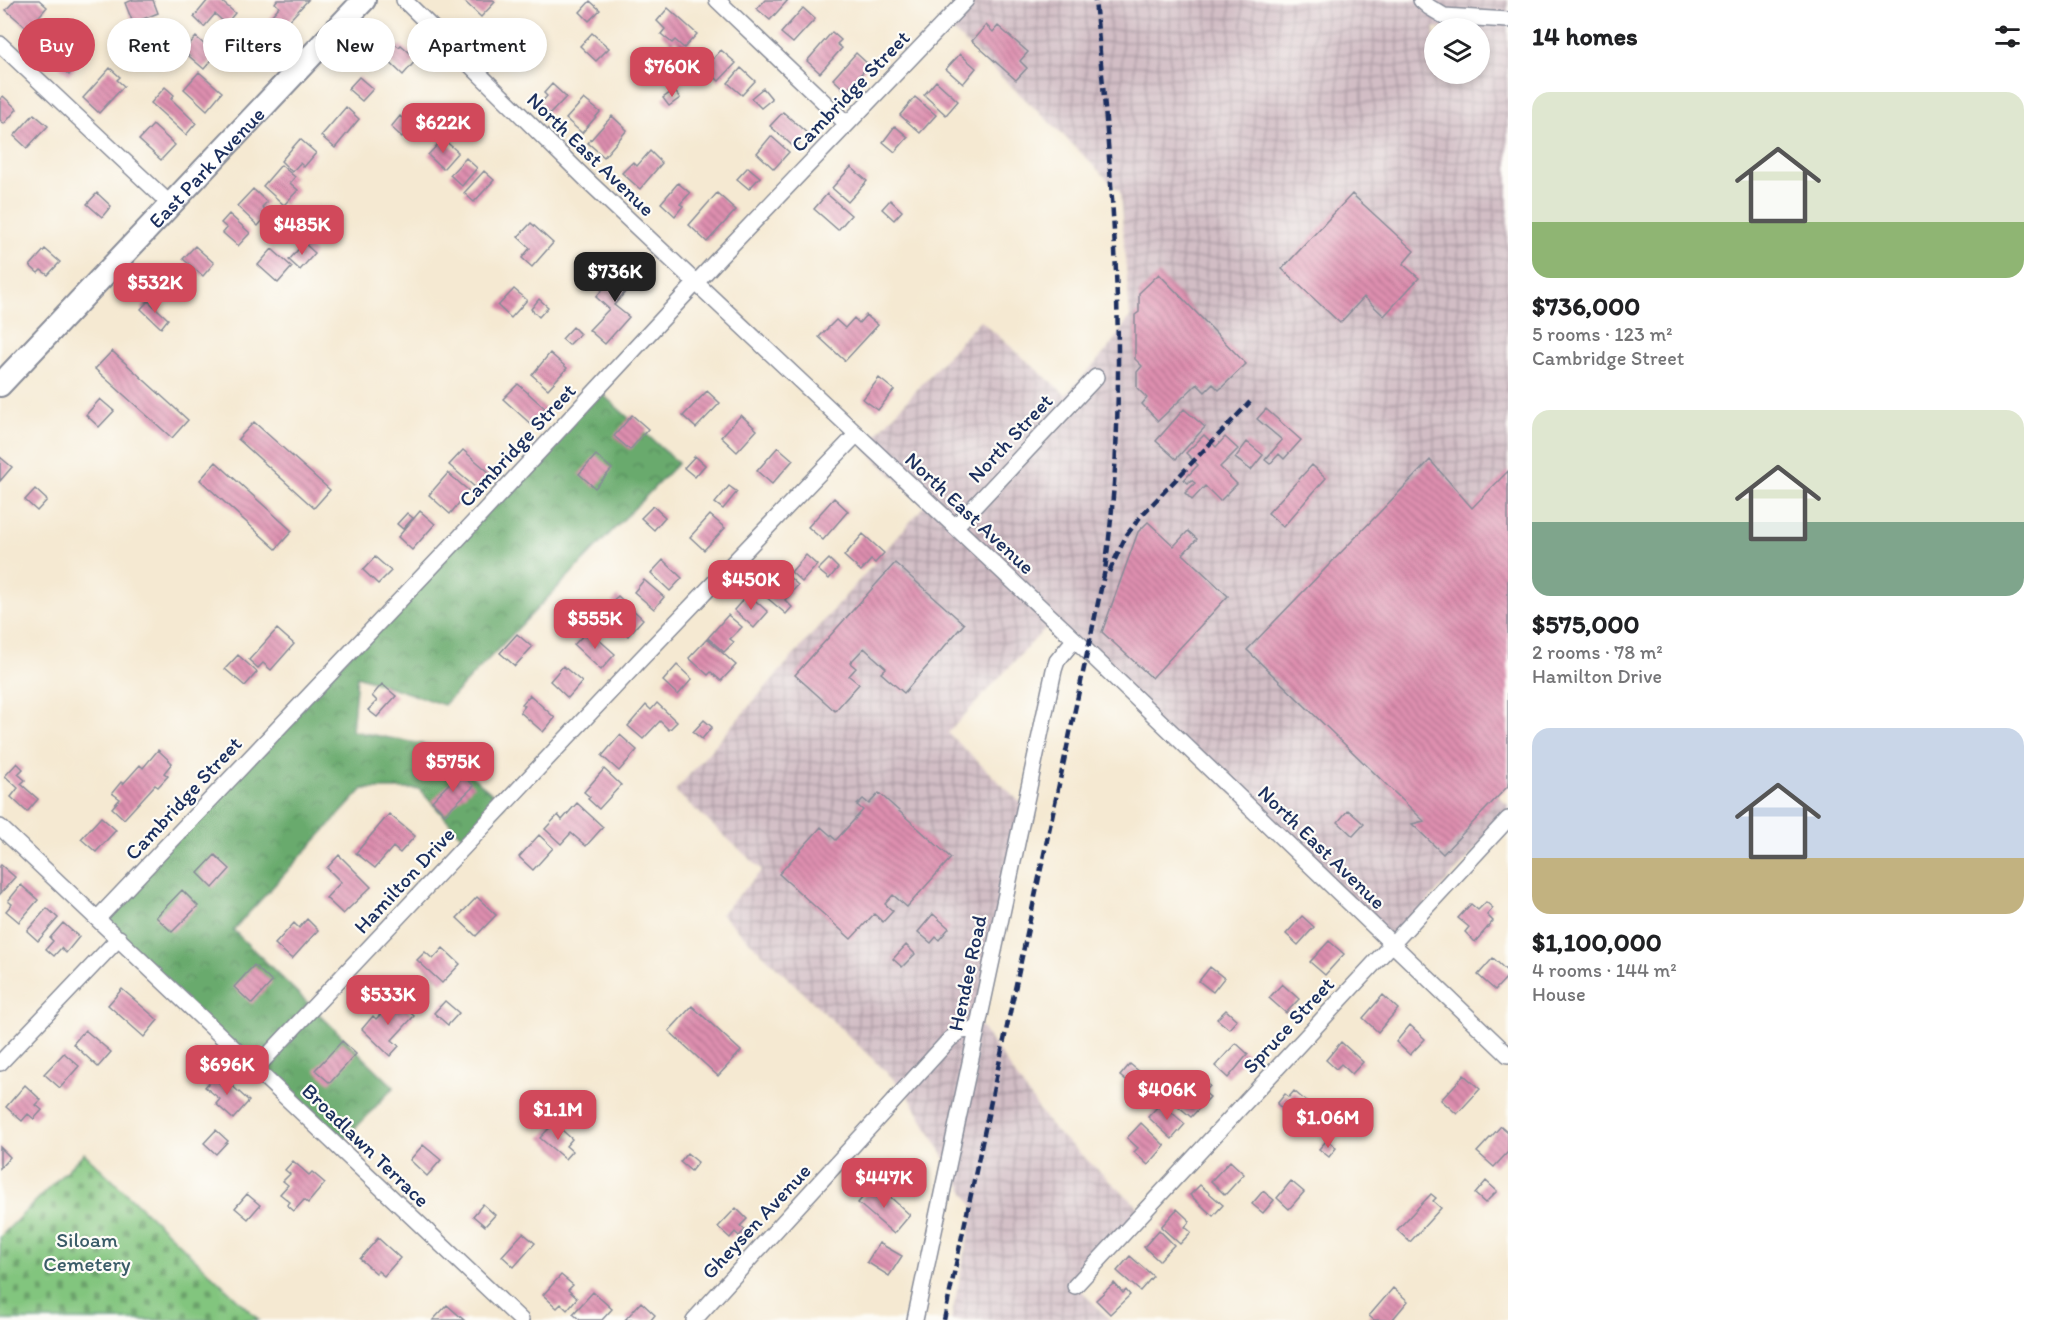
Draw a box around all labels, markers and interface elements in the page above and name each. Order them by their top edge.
chip: Buy [18,18,95,72]
chip: Rent [107,18,191,72]
chip: Filters [203,18,303,72]
chip: New [315,18,395,72]
chip: Apartment [407,18,547,72]
map controls [1424,18,1490,84]
button: layers [1424,18,1490,84]
text: 14 homes [1532,20,1638,52]
icon: filters [1991,20,2024,53]
street label: Cambridge Street [786,25,915,157]
pin: $760K [630,47,714,98]
text: $760K [644,54,700,78]
street label: North East Avenue [522,87,660,221]
street label: East Park Avenue [143,101,269,233]
pin: $622K [401,103,485,154]
text: $622K [416,110,470,134]
icon: home [1724,131,1832,239]
pin: $485K [260,205,344,256]
text: $485K [274,212,330,236]
pin: $736K [573,252,657,303]
text: $736K [588,259,642,283]
pin: $532K [113,263,197,314]
text: $532K [128,270,182,294]
text: $736,000 [1532,290,1640,322]
text: 5 rooms · 123 m² [1532,322,1673,346]
text: Cambridge Street [1532,346,1684,370]
street label: Cambridge Street [453,378,581,512]
street label: North Street [962,388,1058,488]
street label: North East Avenue [900,447,1040,579]
icon: home [1724,449,1832,557]
pin: $450K [709,560,793,611]
text: $450K [722,567,780,591]
pin: $555K [553,599,637,650]
text: $555K [568,606,622,630]
text: $575,000 [1532,608,1640,640]
text: 2 rooms · 78 m² [1532,640,1663,664]
text: Hamilton Drive [1532,664,1662,688]
street label: Cambridge Street [119,731,247,865]
pin: $575K [411,742,495,793]
text: $575K [426,749,480,773]
icon: home [1724,767,1832,875]
street label: North East Avenue [1253,780,1391,914]
street label: Hamilton Drive [348,822,460,938]
street label: Hendee Road [943,912,992,1033]
text: $1,100,000 [1532,926,1662,958]
text: 4 rooms · 144 m² [1532,958,1677,982]
street label: Spruce Street [1237,972,1339,1078]
pin: $533K [346,975,430,1026]
text: $533K [360,982,416,1006]
text: House [1532,982,1586,1006]
pin: $696K [185,1045,269,1096]
text: $696K [200,1052,254,1076]
pin: $406K [1125,1070,1209,1121]
text: $406K [1138,1077,1196,1101]
street label: Broadlawn Terrace [297,1078,435,1212]
pin: $1.1M [516,1090,600,1141]
text: $1.1M [533,1097,583,1121]
pin: $1.06M [1279,1098,1377,1149]
text: $1.06M [1297,1105,1359,1129]
street label: Gheysen Avenue [696,1158,816,1284]
pin: $447K [842,1158,926,1209]
text: $447K [856,1165,912,1189]
park label: Siloam Cemetery [43,1227,131,1276]

